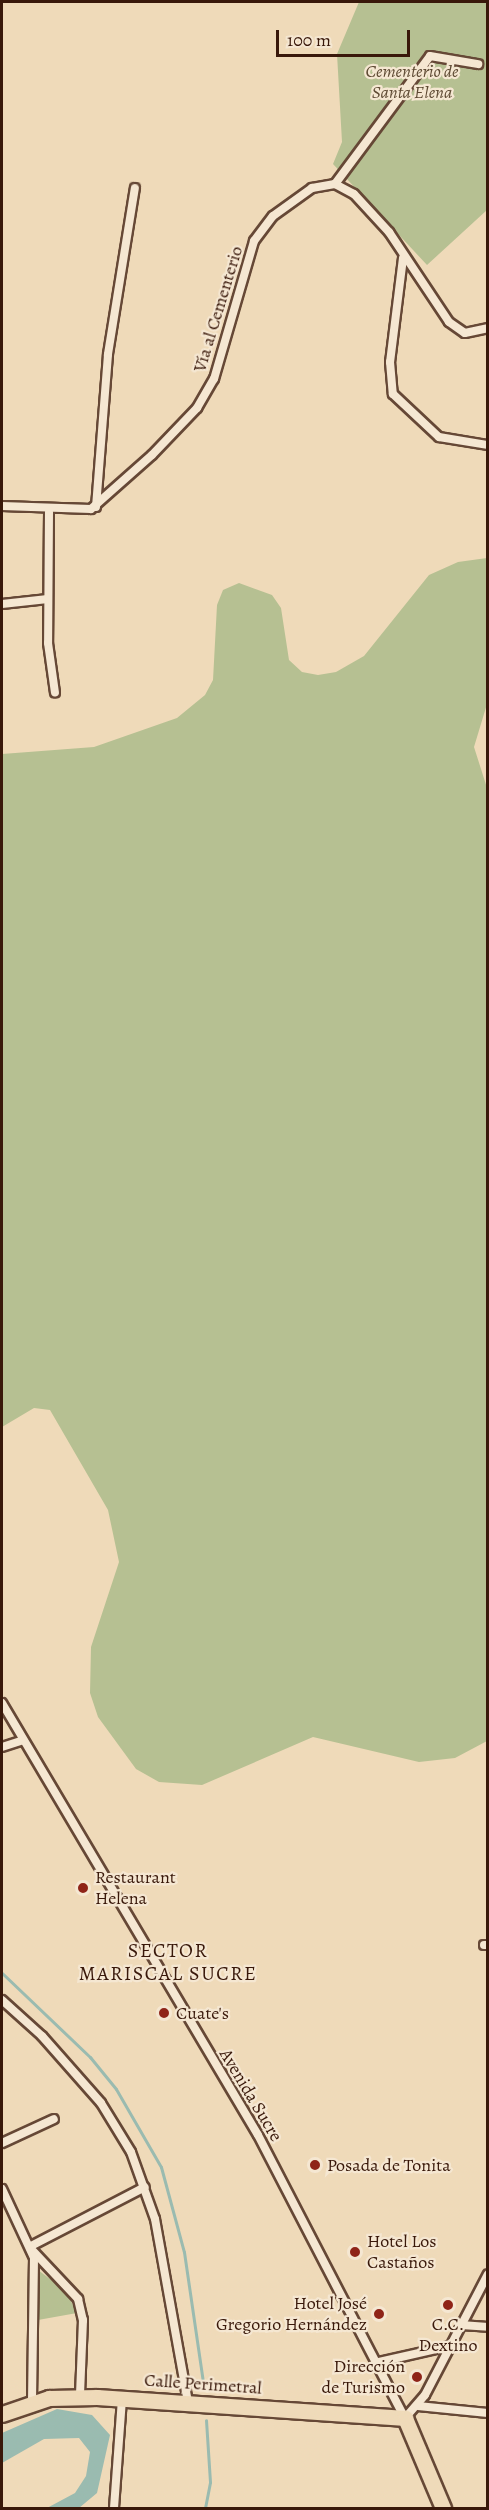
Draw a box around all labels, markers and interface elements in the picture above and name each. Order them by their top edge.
scale bar [279,18,412,56]
text: 100 m [287,28,331,52]
park label: Cementerio de Santa Elena [365,61,459,104]
street label: Vía al Cementerio [189,243,247,375]
place label: Restaurant Helena [95,1867,176,1910]
marker: Restaurant Helena [76,1881,90,1895]
district label: SECTOR MARISCAL SUCRE [79,1938,257,1985]
place label: Cuate's [176,2002,229,2024]
marker: Cuate's [157,2006,171,2020]
street label: Avenida Sucre [215,2045,287,2145]
place label: Posada de Tonita [327,2154,451,2176]
marker: Posada de Tonita [308,2158,322,2172]
place label: Hotel Los Castaños [367,2231,436,2274]
marker: Hotel Los Castaños [348,2245,362,2259]
place label: Hotel José Gregorio Hernández [216,2293,367,2336]
marker: C.C. Dextino [441,2298,455,2312]
marker: Hotel José Gregorio Hernández [372,2307,386,2321]
place label: C.C. Dextino [419,2314,477,2356]
place label: Dirección de Turismo [322,2356,405,2398]
street label: Calle Perimetral [144,2369,262,2399]
marker: Dirección de Turismo [410,2370,424,2384]

